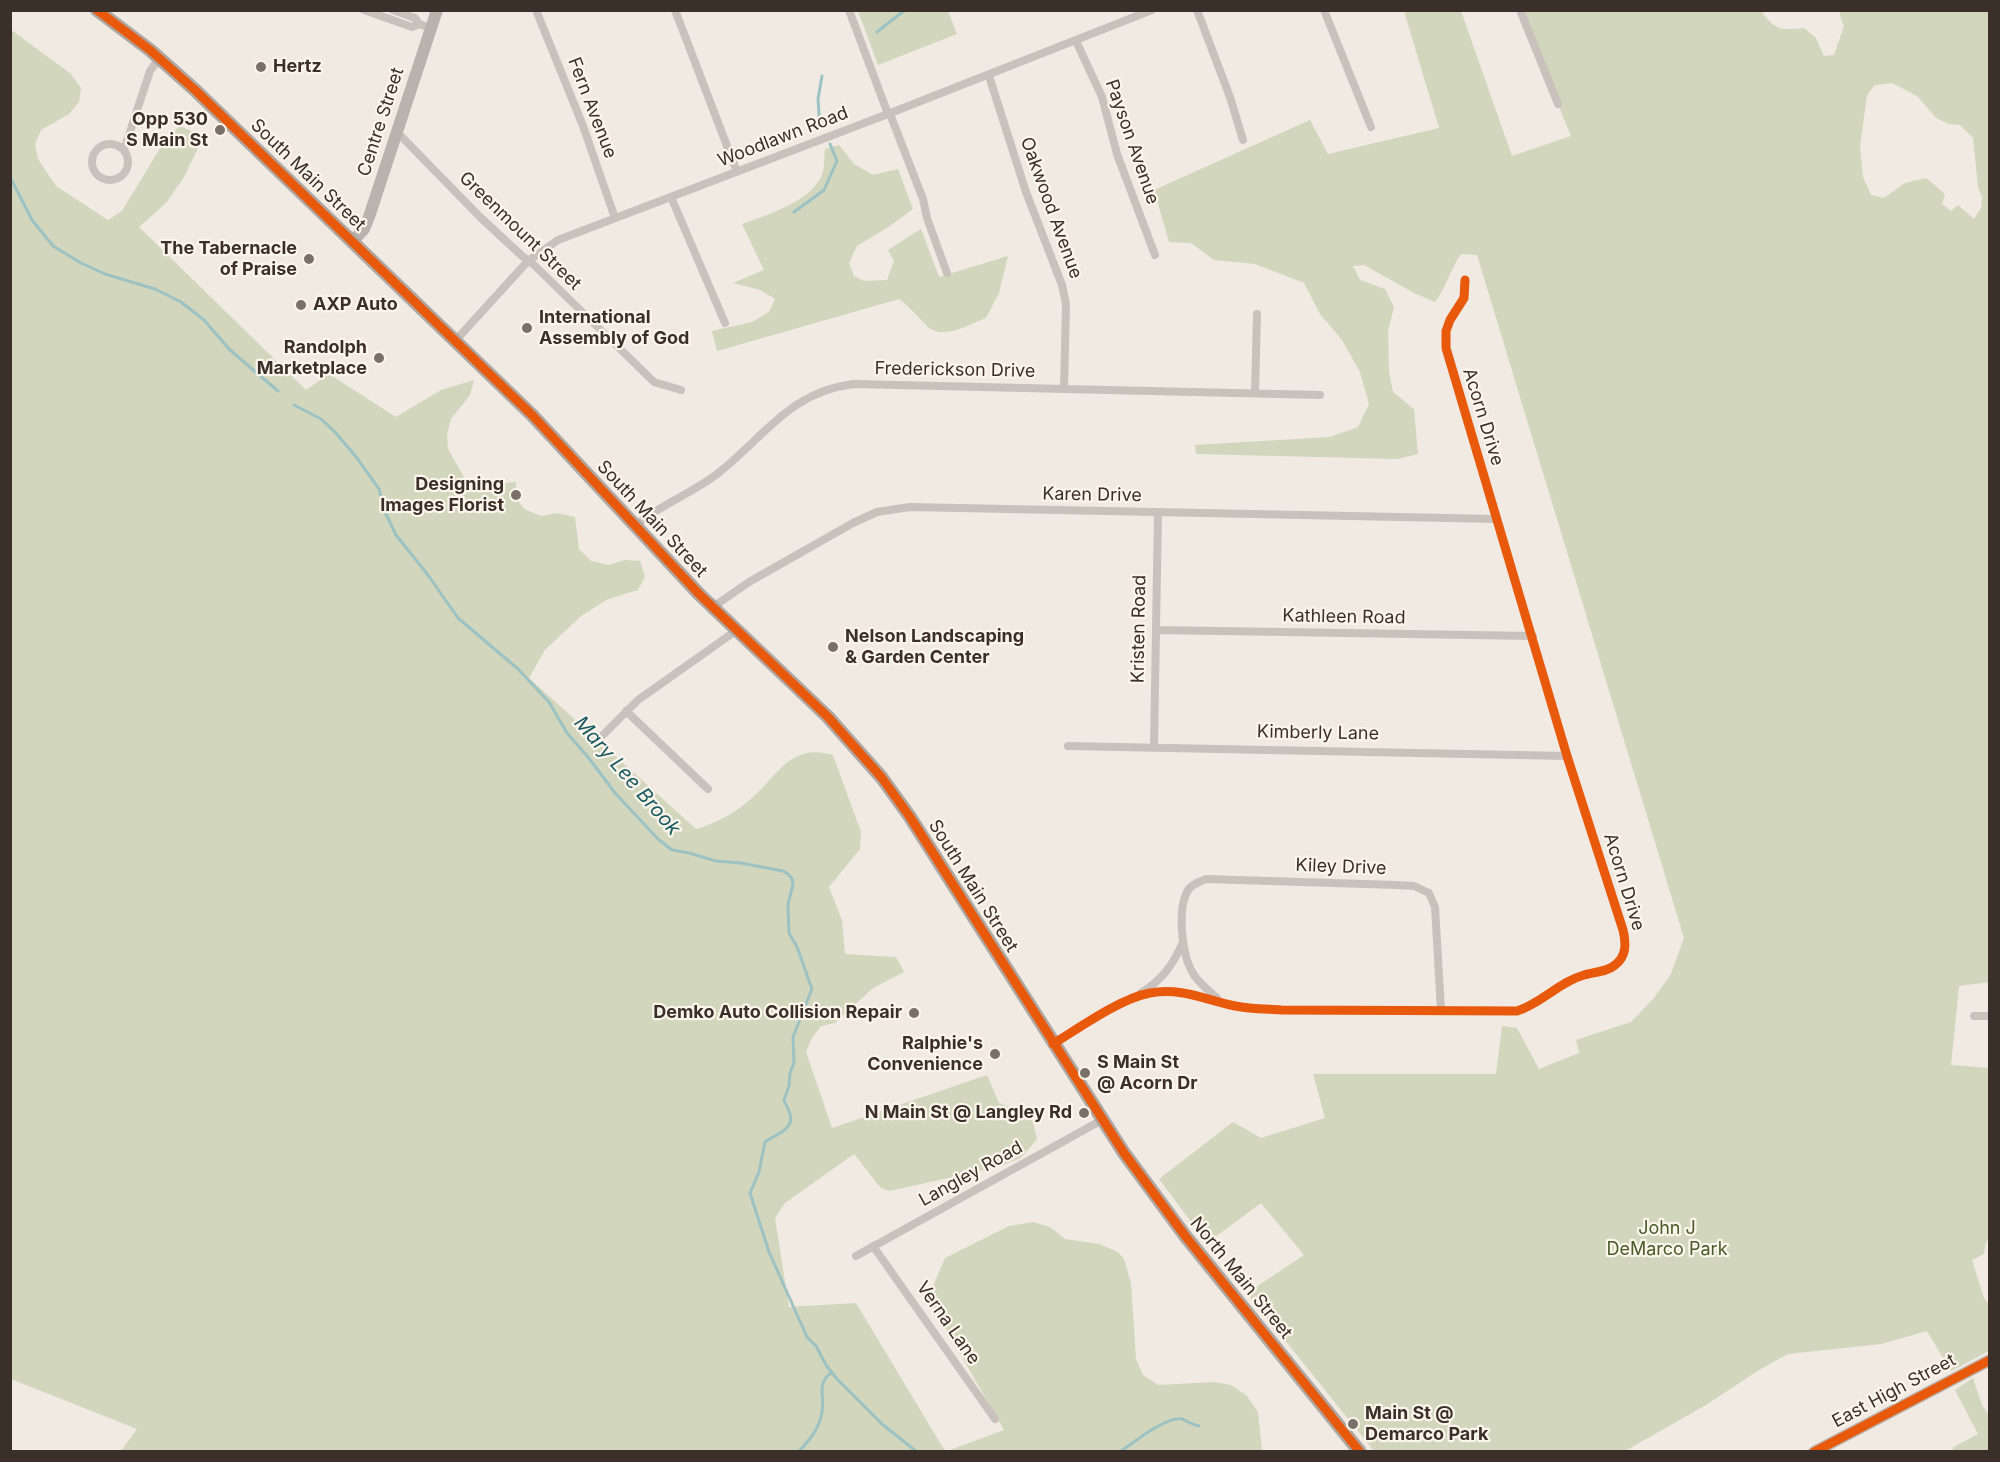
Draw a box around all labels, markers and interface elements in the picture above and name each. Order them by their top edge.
street label: Fern Avenue [563,54,621,162]
place label: Hertz [273,56,322,78]
marker: Hertz [254,60,268,74]
street label: Centre Street [353,65,409,179]
street label: Payson Avenue [1101,77,1163,207]
street label: Woodlawn Road [715,102,851,172]
place label: Opp 530 S Main St [126,109,208,152]
street label: South Main Street [246,115,370,235]
marker: Opp 530 S Main St [213,123,227,137]
street label: Oakwood Avenue [1015,134,1087,282]
street label: Greenmount Street [455,167,585,295]
place label: The Tabernacle of Praise [160,238,297,280]
marker: The Tabernacle of Praise [302,252,316,266]
place label: AXP Auto [313,294,398,316]
marker: AXP Auto [294,298,308,312]
place label: International Assembly of God [539,307,689,350]
marker: International Assembly of God [520,321,534,335]
place label: Randolph Marketplace [257,337,367,380]
marker: Randolph Marketplace [372,351,386,365]
street label: Frederickson Drive [874,358,1036,382]
street label: Acorn Drive [1458,366,1508,468]
street label: South Main Street [592,456,712,582]
place label: Designing Images Florist [380,474,504,516]
street label: Karen Drive [1042,483,1142,507]
marker: Designing Images Florist [509,488,523,502]
street label: Kristen Road [1127,575,1151,683]
street label: Kathleen Road [1282,605,1406,629]
place label: Nelson Landscaping & Garden Center [845,626,1024,668]
marker: Nelson Landscaping & Garden Center [826,640,840,654]
water label: Mary Lee Brook [569,711,685,841]
street label: Kimberly Lane [1257,721,1379,745]
street label: South Main Street [924,816,1022,956]
street label: Acorn Drive [1599,831,1649,933]
street label: Kiley Drive [1295,855,1387,879]
place label: Demko Auto Collision Repair [653,1002,902,1024]
marker: Demko Auto Collision Repair [907,1006,921,1020]
place label: Ralphie's Convenience [867,1033,983,1076]
marker: Ralphie's Convenience [988,1047,1002,1061]
place label: S Main St @ Acorn Dr [1097,1052,1197,1094]
marker: S Main St @ Acorn Dr [1078,1066,1092,1080]
place label: N Main St @ Langley Rd [865,1102,1072,1124]
marker: N Main St @ Langley Rd [1077,1106,1091,1120]
street label: Langley Road [915,1137,1027,1211]
street label: North Main Street [1185,1213,1297,1343]
park label: John J DeMarco Park [1606,1218,1728,1260]
street label: Verna Lane [912,1277,984,1369]
street label: East High Street [1829,1349,1959,1433]
place label: Main St @ Demarco Park [1365,1403,1488,1446]
marker: Main St @ Demarco Park [1346,1417,1360,1431]

